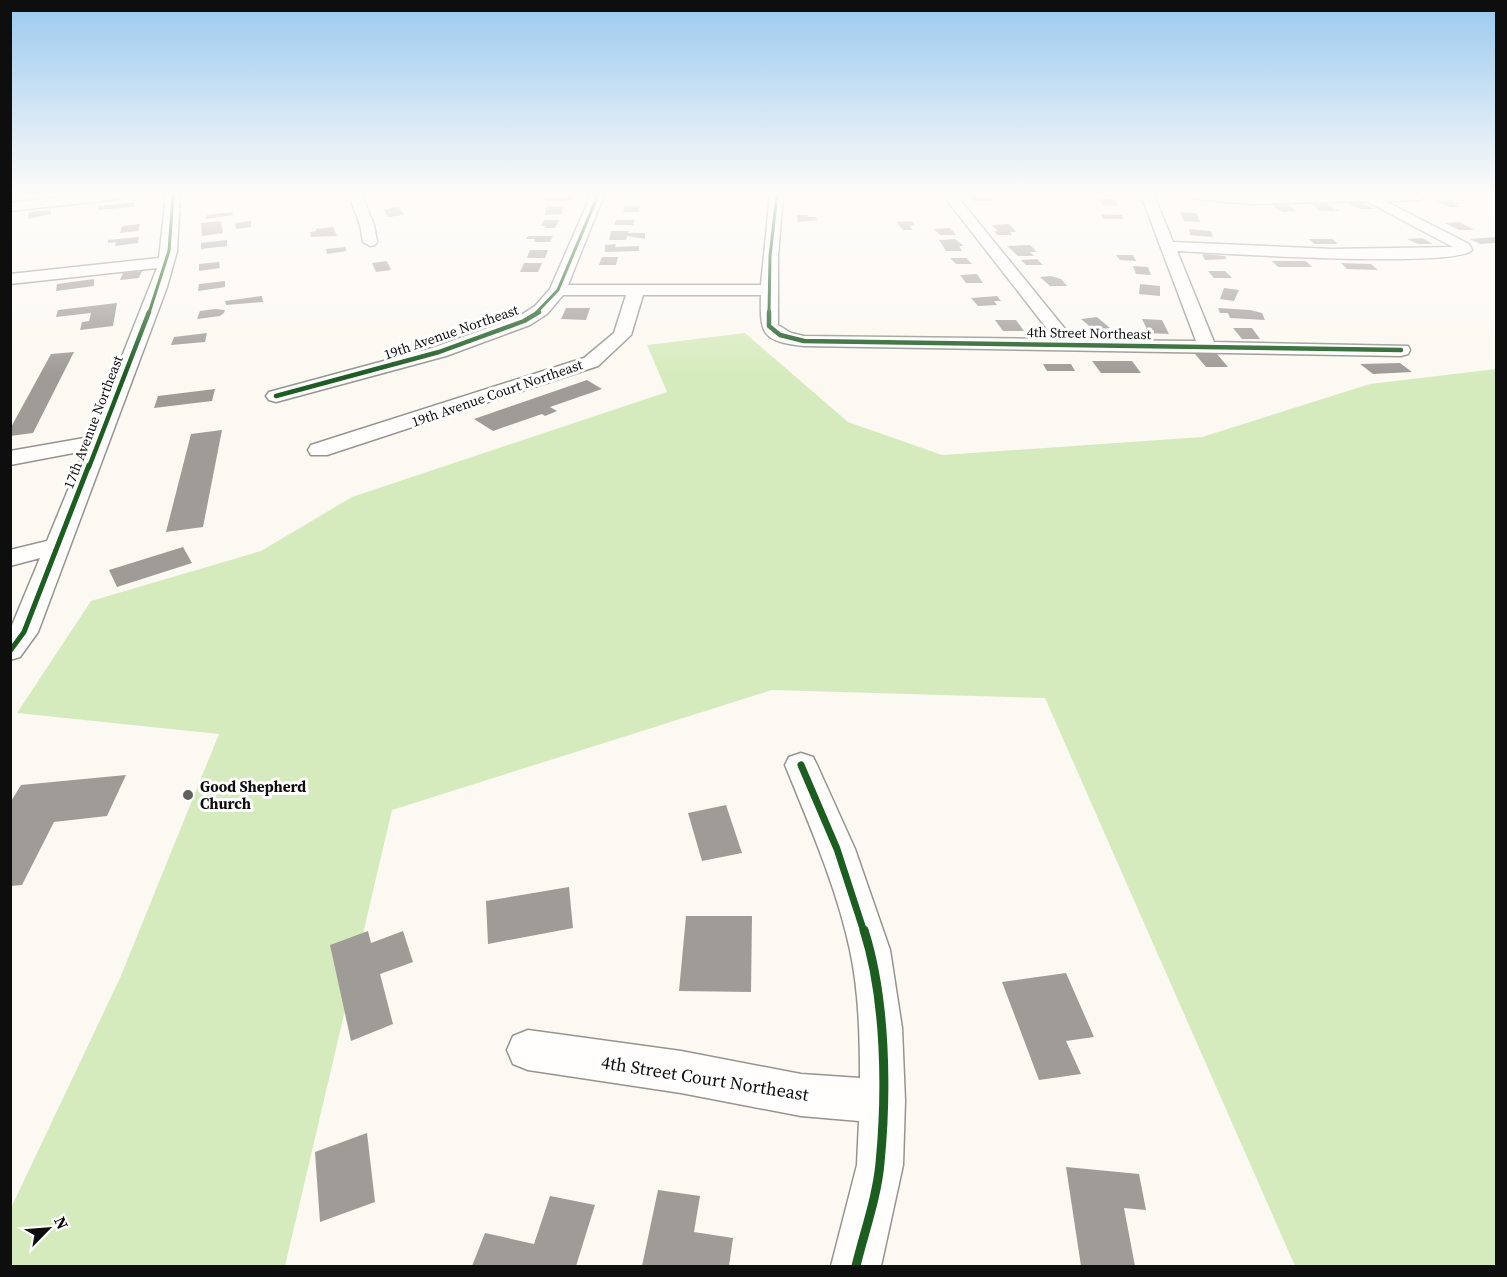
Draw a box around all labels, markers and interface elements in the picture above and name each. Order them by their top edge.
street label: 19th Avenue Northeast [381,299,521,364]
street label: 4th Street Northeast [1027,322,1152,344]
street label: 17th Avenue Northeast [58,352,128,491]
street label: 19th Avenue Court Northeast [409,354,586,432]
place label: Good Shepherd Church [200,776,306,814]
marker: Good Shepherd Church [181,788,195,802]
street label: 4th Street Court Northeast [600,1049,811,1107]
north arrow [18,1199,78,1259]
text: N [49,1213,74,1233]

